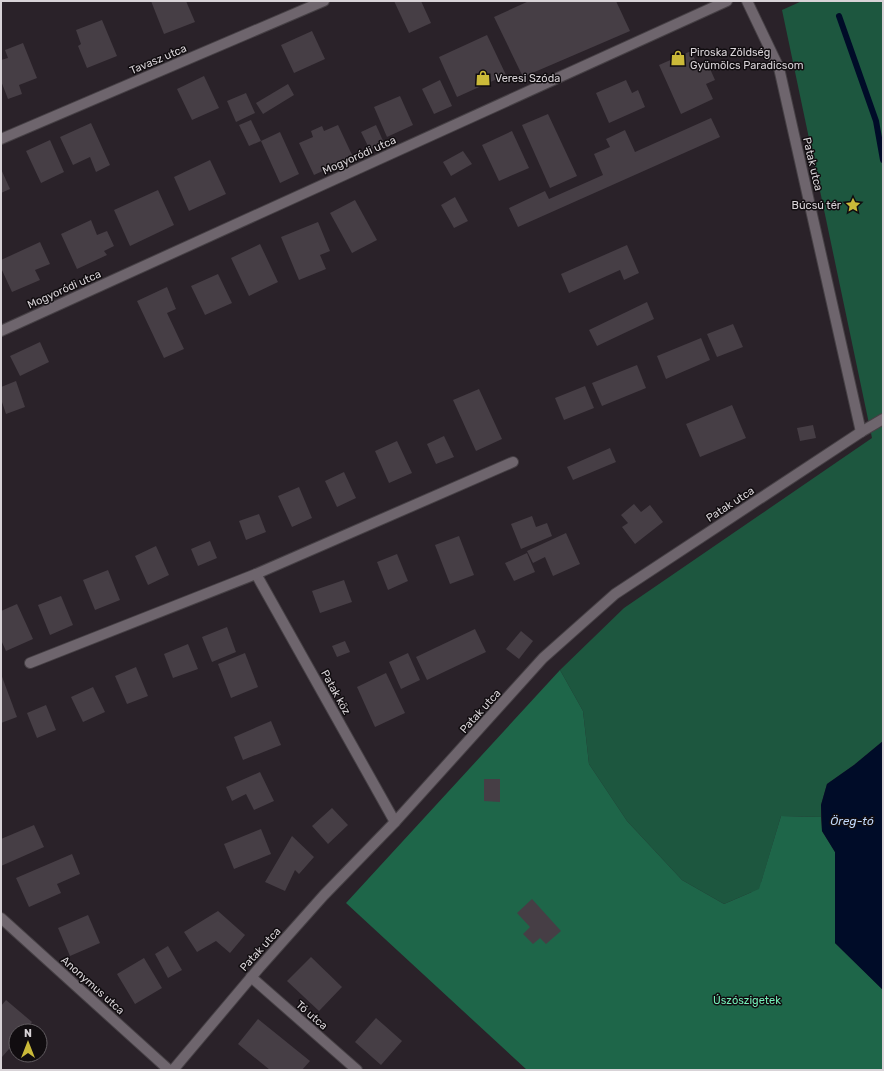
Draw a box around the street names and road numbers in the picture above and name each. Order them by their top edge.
street label: Tavasz utca [128,42,188,77]
street label: Mogyoródi utca [320,133,398,177]
street label: Patak utca [800,136,825,192]
street label: Mogyoródi utca [25,267,103,311]
street label: Patak utca [704,484,757,525]
street label: Patak köz [318,668,353,717]
street label: Patak utca [457,687,503,736]
street label: Patak utca [237,925,283,974]
street label: Anonymus utca [58,954,127,1017]
street label: Tó utca [293,998,330,1033]

